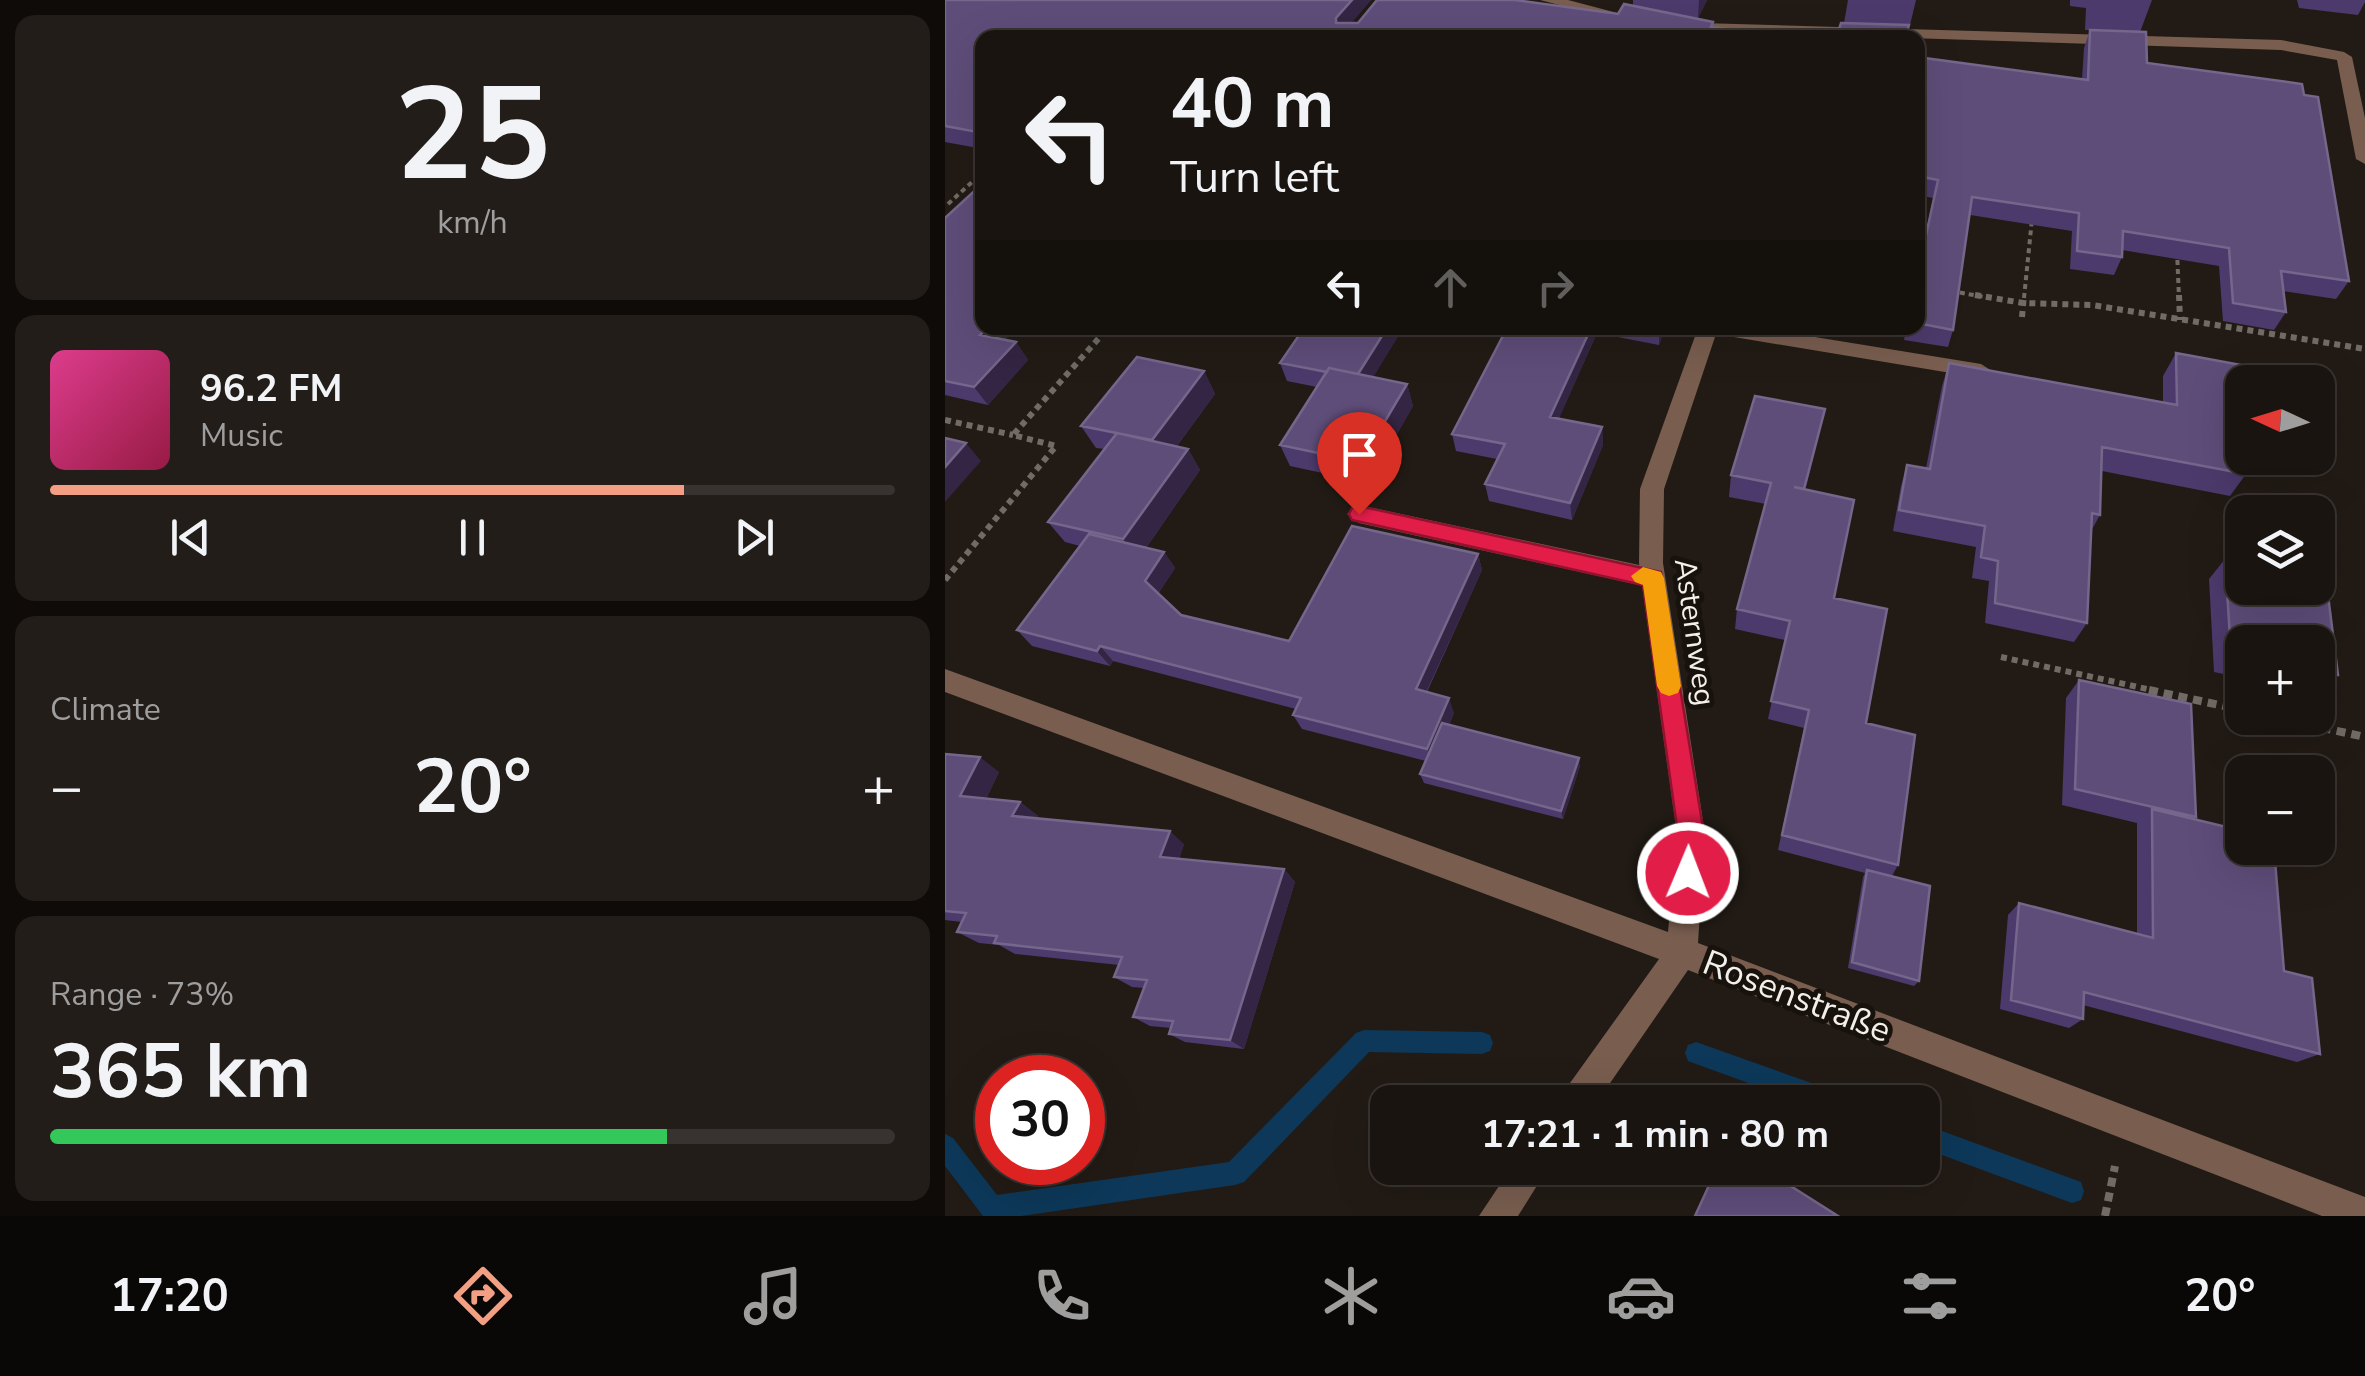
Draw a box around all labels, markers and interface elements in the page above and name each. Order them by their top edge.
text: 25 [394,47,551,224]
text: 40 m [1170,56,1334,152]
icon: left [1005,70,1135,200]
text: Turn left [1170,147,1339,208]
text: km/h [437,201,508,244]
icon: left [1318,260,1373,315]
icon: ahead [1423,260,1478,315]
icon: right [1528,260,1583,315]
text: 96.2 FM [200,363,342,414]
north arrow [2225,365,2335,475]
map controls [2225,365,2335,865]
pin [1317,412,1402,515]
text: Music [200,414,283,457]
icon: arrive [1332,427,1387,482]
button: layers [2225,495,2335,605]
icon: previous [163,510,218,565]
icon: pause [445,510,500,565]
icon: next [727,510,782,565]
street label: Asternweg [1664,556,1725,708]
button: + [2225,625,2335,735]
text: Climate [50,688,161,731]
text: 20° [413,736,532,838]
text: − [50,750,83,825]
text: + [862,750,895,825]
button: − [2225,755,2335,865]
position arrow [1636,821,1740,925]
street label: Rosenstraße [1696,939,1898,1054]
text: Range · 73% [50,973,234,1016]
text: 365 km [50,1021,311,1123]
speed limit sign: 30 [975,1055,1105,1185]
text: 17:21 · 1 min · 80 m [1481,1109,1829,1160]
icon: directions [448,1261,518,1331]
icon: music [738,1261,808,1331]
icon: phone [1027,1261,1097,1331]
icon: climate [1316,1261,1386,1331]
icon: car [1606,1261,1676,1331]
icon: filters [1895,1261,1965,1331]
text: 17:20 [110,1266,229,1327]
text: 20° [2184,1266,2255,1327]

